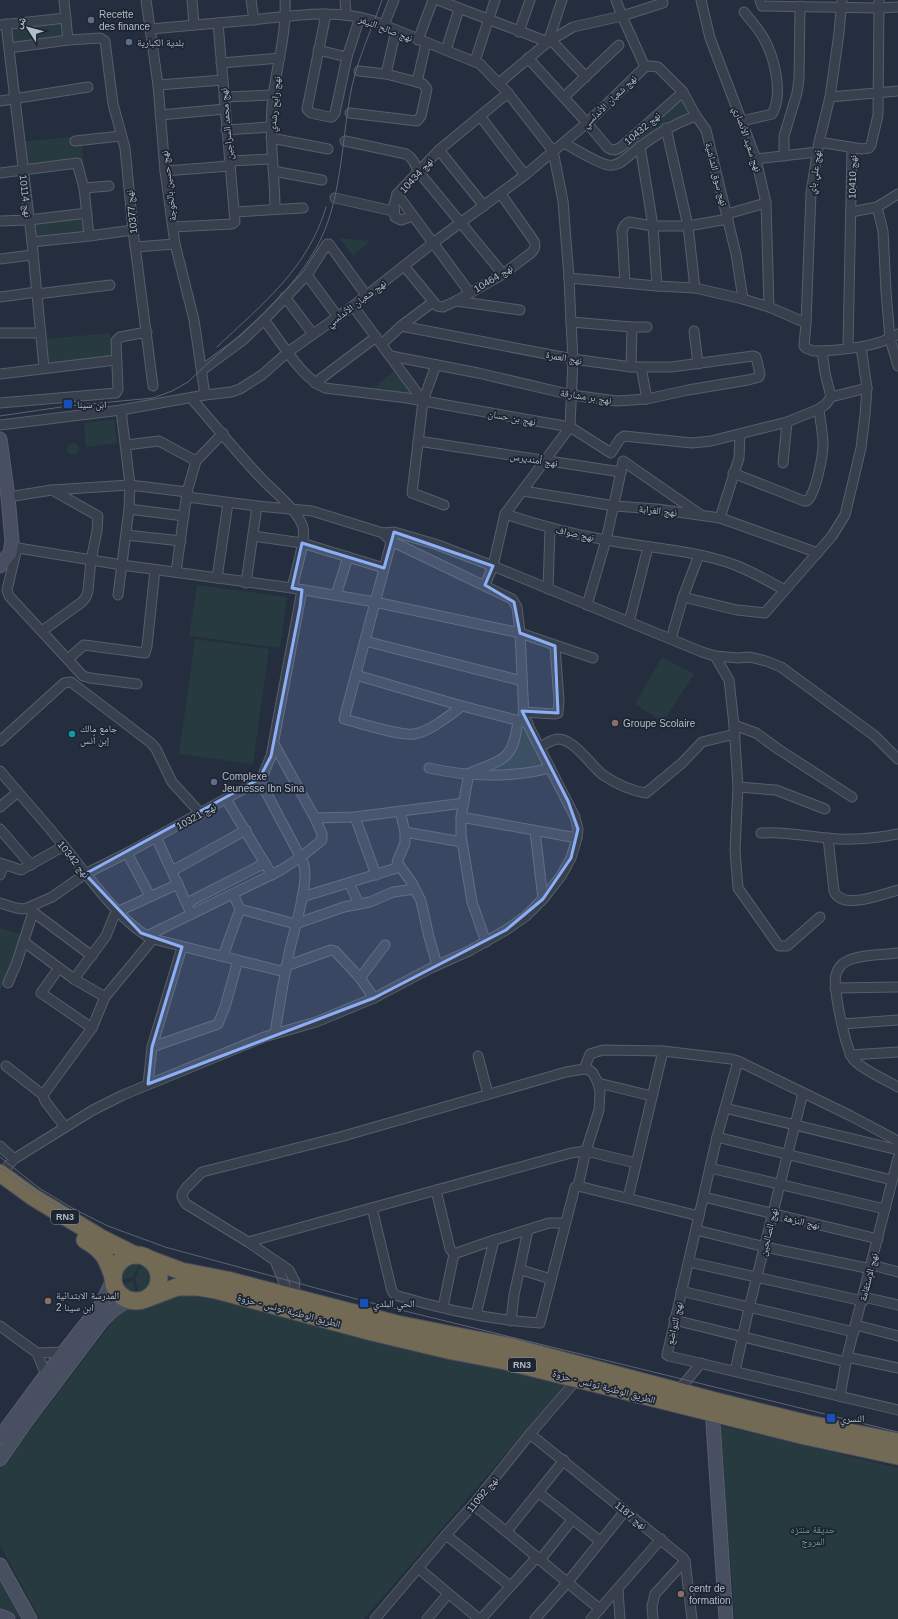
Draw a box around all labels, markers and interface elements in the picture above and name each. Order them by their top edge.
north arrow [8,8,48,48]
place label: Recette des finance [99,9,151,32]
street label: نهج صالح النيفر [356,13,415,45]
text: ش [12,14,30,32]
marker: Recette des finance [86,15,96,25]
marker: بلدية الكبارية [124,37,134,47]
place label: بلدية الكبارية [137,37,184,48]
street label: نهج شعبان الأندلسي [580,72,641,132]
street label: نهج رابح رشدي [267,76,285,133]
street label: نهج محمد السراجين [218,87,236,160]
street label: نهج سعيد الأنصاري [729,105,764,174]
street label: نهج 10432 [622,110,663,148]
street label: نهج سوق الشاشية [702,141,730,207]
street label: نهج علي باي [806,149,826,195]
street label: نهج حسين بالخوجة [159,150,179,222]
street label: نهج 10434 [398,155,436,196]
street label: نهج 10410 [847,155,859,199]
street label: نهج 10114 [16,174,34,218]
street label: نهج 10377 [124,189,140,234]
street label: نهج 10464 [472,262,515,296]
street label: نهج شعبان الأندلسي [324,277,390,331]
street label: نهج العمرة [545,349,583,367]
street label: نهج بر مشارقة [559,387,613,407]
marker: ابن سينا [62,398,74,410]
place label: ابن سينا [77,399,106,411]
street label: نهج بن حسان [487,408,537,428]
street label: نهج أمنديرس [509,449,559,470]
street label: نهج الغرابة [638,503,678,519]
street label: نهج صواف [554,524,596,544]
marker: Groupe Scolaire [610,718,620,728]
place label: Groupe Scolaire [623,718,696,729]
place label: جامع مالك إبن أنس [80,723,118,747]
marker: جامع مالك إبن أنس [67,729,77,739]
place label: Complexe Jeunesse Ibn Sina [222,771,305,794]
marker: Complexe Jeunesse Ibn Sina [209,777,219,787]
street label: نهج 10321 [174,801,219,833]
street label: نهج 10342 [55,839,92,881]
street label: نهج الصالحين [757,1207,781,1257]
road number: RN3 [51,1210,79,1224]
street label: نهج النزهة [782,1212,821,1232]
street label: نهج الإستقامة [857,1252,881,1303]
place label: المدرسة الابتدائية ابن سينا 2 [56,1290,119,1314]
street label: الطريق الوطنية تونس - حزوة [236,1291,342,1330]
marker: المدرسة الابتدائية ابن سينا 2 [43,1296,53,1306]
marker: الحي البلدي [358,1297,370,1309]
place label: الحي البلدي [373,1298,415,1312]
street label: نهج التواضع [664,1300,686,1346]
road number: RN3 [508,1358,536,1372]
street label: الطريق الوطنية تونس - حزوة [551,1367,657,1406]
marker: النسري [825,1412,837,1424]
place label: النسري [840,1413,864,1427]
street label: نهج 11092 [465,1474,501,1515]
street label: نهج 1187 [612,1499,649,1532]
park label: حديقة منتزه المروج [791,1524,836,1548]
place label: centr de formation [689,1583,731,1606]
marker: centr de formation [676,1589,686,1599]

